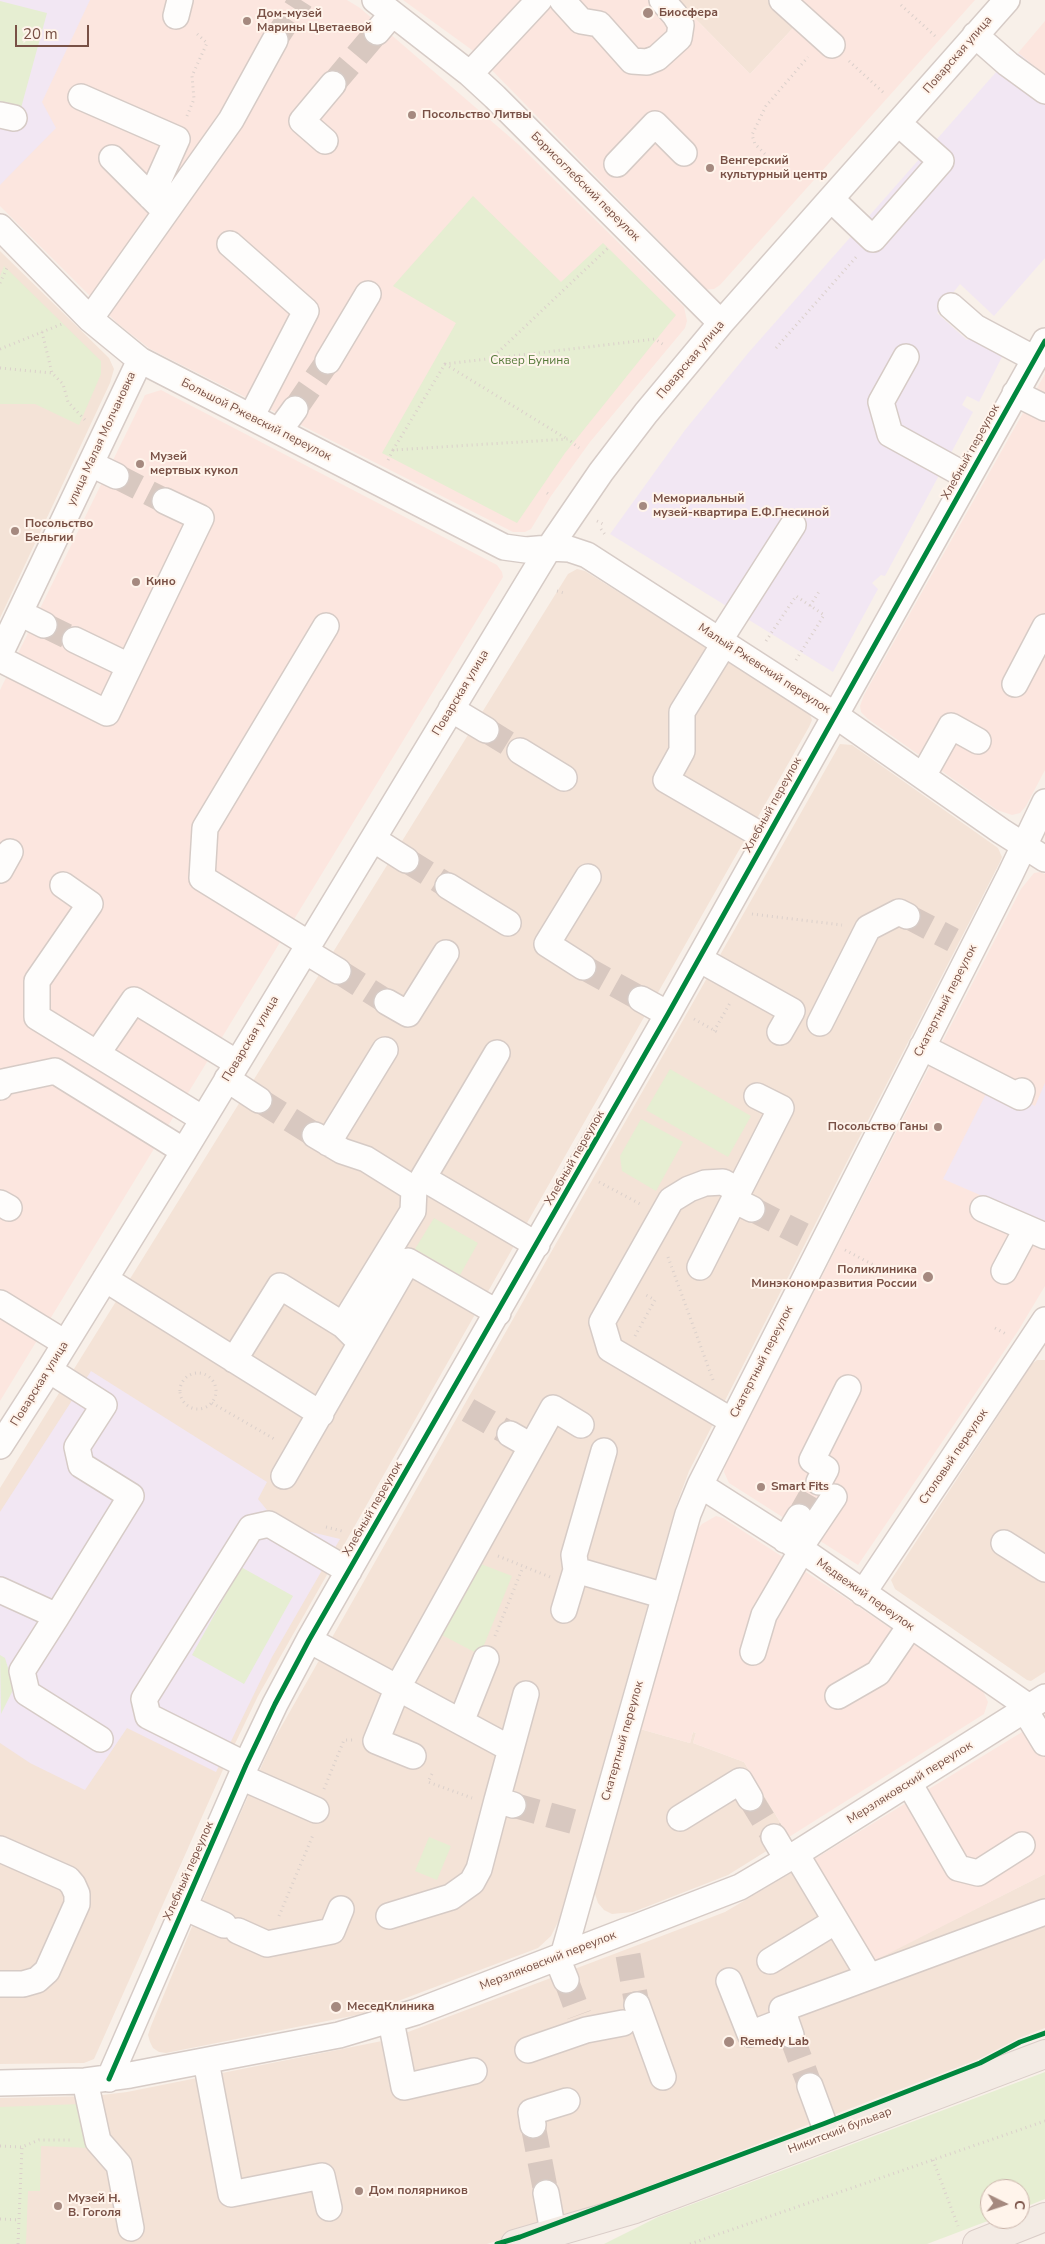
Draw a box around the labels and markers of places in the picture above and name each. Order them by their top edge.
marker: Биосфера [641,6,655,20]
place label: Биосфера [659,6,718,20]
place label: Дом-музей Марины Цветаевой [257,7,372,35]
marker: Дом-музей Марины Цветаевой [241,15,253,27]
place label: Посольство Литвы [422,108,532,122]
marker: Посольство Литвы [406,109,418,121]
place label: Венгерский культурный центр [720,154,827,182]
marker: Венгерский культурный центр [704,162,716,174]
place label: Музей мертвых кукол [150,450,238,478]
marker: Музей мертвых кукол [134,458,146,470]
place label: Мемориальный музей-квартира Е.Ф.Гнесиной [653,492,829,520]
marker: Мемориальный музей-квартира Е.Ф.Гнесиной [637,500,649,512]
place label: Посольство Бельгии [25,517,93,545]
marker: Посольство Бельгии [9,525,21,537]
place label: Кино [146,575,176,589]
marker: Кино [130,576,142,588]
place label: Посольство Ганы [828,1120,928,1134]
marker: Посольство Ганы [932,1121,944,1133]
place label: Поликлиника Минэкономразвития России [751,1263,917,1291]
marker: Поликлиника Минэкономразвития России [921,1270,935,1284]
place label: Smart Fits [771,1480,829,1494]
marker: Smart Fits [755,1481,767,1493]
marker: МеседКлиника [329,2000,343,2014]
place label: МеседКлиника [347,2000,435,2014]
marker: Remedy Lab [722,2035,736,2049]
place label: Remedy Lab [740,2035,809,2049]
place label: Дом полярников [369,2184,468,2198]
marker: Дом полярников [353,2185,365,2197]
place label: Музей Н. В. Гоголя [68,2192,121,2220]
marker: Музей Н. В. Гоголя [52,2200,64,2212]

